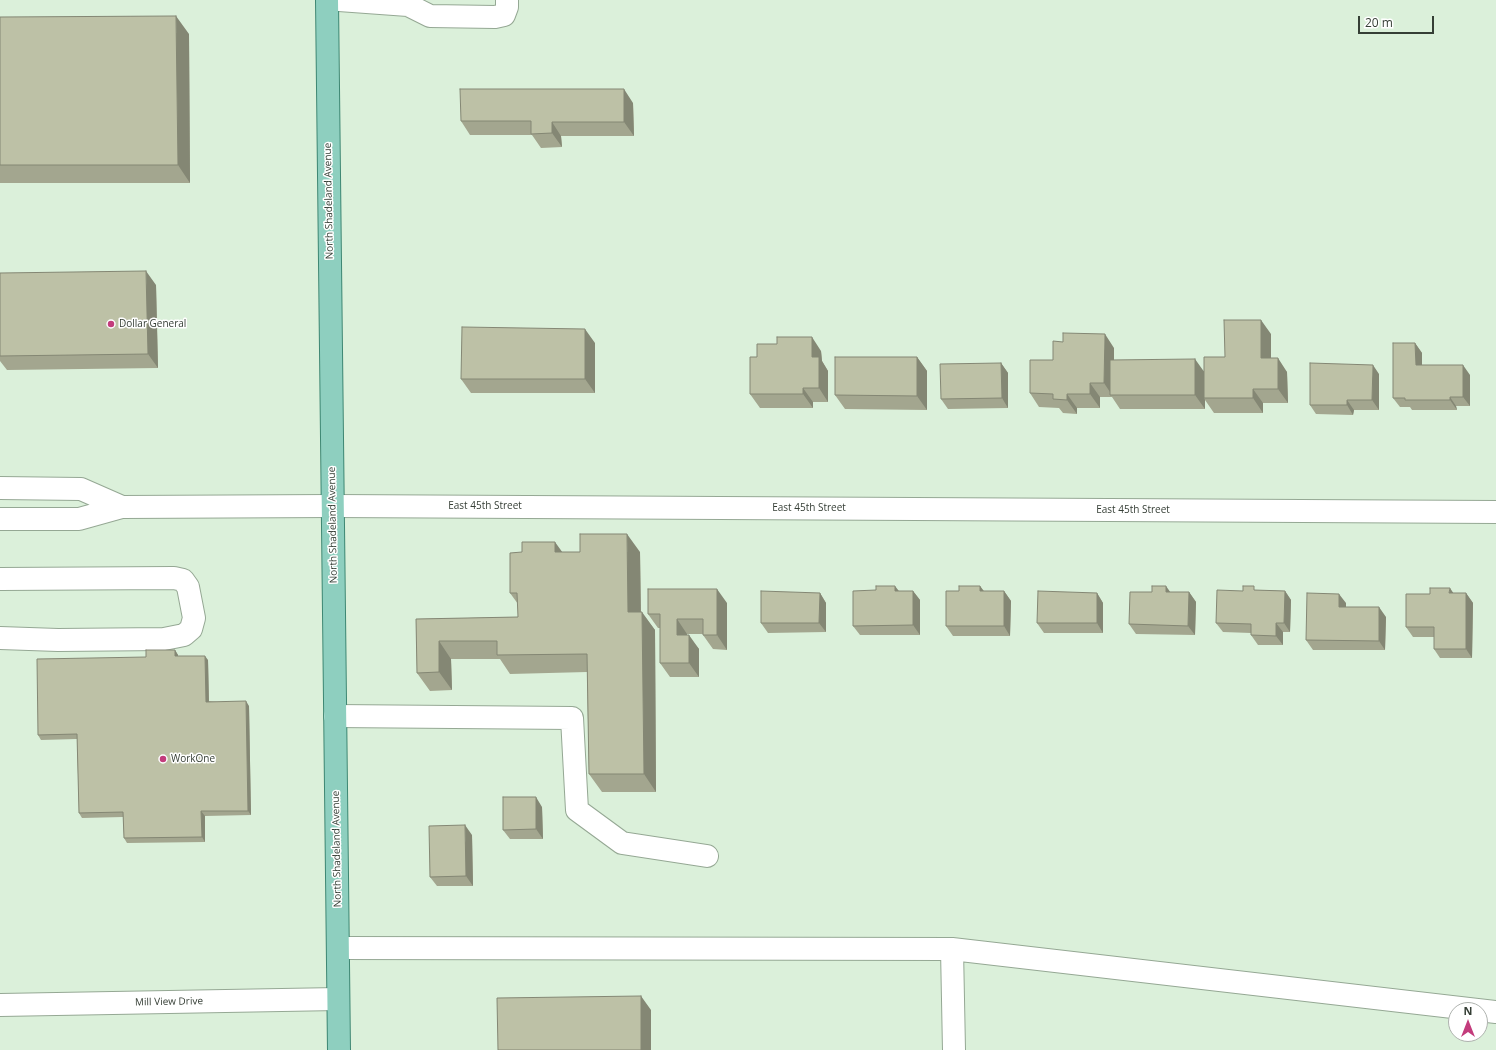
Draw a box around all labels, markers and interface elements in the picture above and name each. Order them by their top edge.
scale bar [1360,8,1436,34]
text: 20 m [1365,14,1393,31]
street label: North Shadeland Avenue [322,143,336,259]
place label: Dollar General [119,318,186,330]
marker: Dollar General [106,319,116,329]
street label: North Shadeland Avenue [326,467,340,583]
street label: East 45th Street [448,500,522,512]
street label: East 45th Street [772,502,846,514]
street label: East 45th Street [1096,504,1170,516]
place label: WorkOne [171,753,215,765]
marker: WorkOne [158,754,168,764]
street label: North Shadeland Avenue [330,791,344,907]
street label: Mill View Drive [135,995,203,1009]
north arrow [1448,1002,1488,1042]
text: N [1464,1003,1472,1018]

